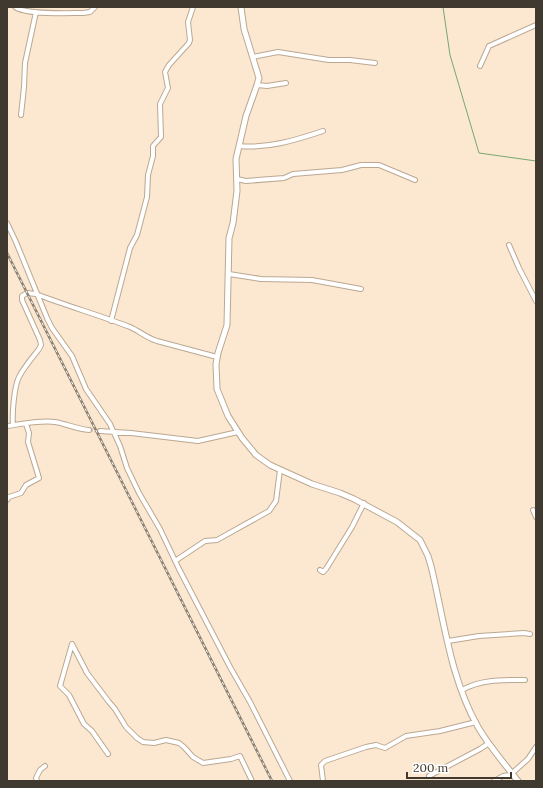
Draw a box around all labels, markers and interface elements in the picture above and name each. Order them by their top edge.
scale bar [407,754,511,780]
text: 200 m [413,760,449,775]

